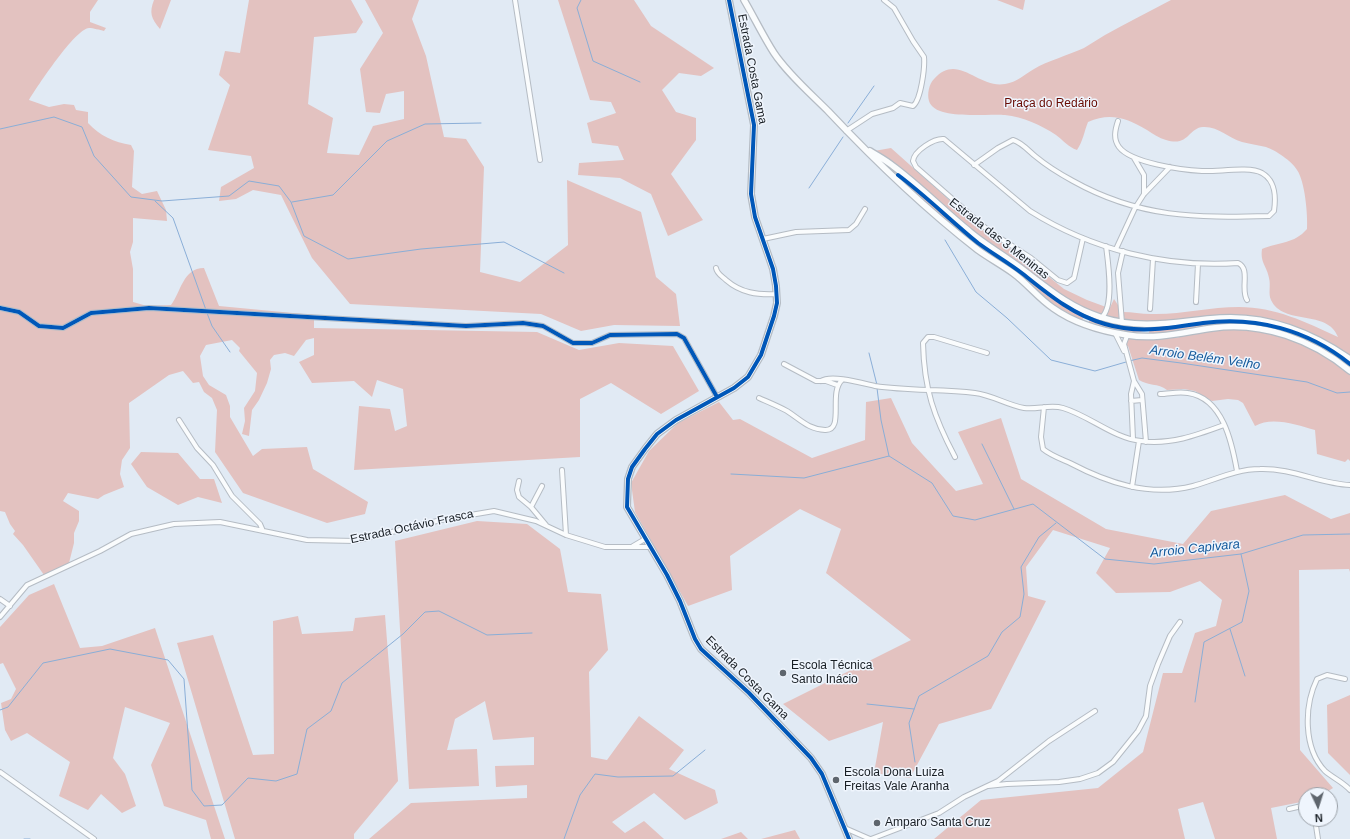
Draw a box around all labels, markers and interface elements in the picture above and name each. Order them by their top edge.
street label: Estrada Costa Gama [734,13,770,125]
park label: Praça do Redário [1004,97,1098,111]
street label: Estrada das 3 Meninas [946,196,1052,282]
water label: Arroio Belém Velho [1149,343,1261,373]
street label: Estrada Octávio Frasca [349,507,475,547]
water label: Arroio Capivara [1149,537,1241,561]
street label: Estrada Costa Gama [702,633,792,723]
place label: Escola Técnica Santo Inácio [791,659,872,687]
marker: Escola Técnica Santo Inácio [778,668,788,678]
place label: Escola Dona Luiza Freitas Vale Aranha [844,766,949,794]
marker: Escola Dona Luiza Freitas Vale Aranha [831,775,841,785]
north arrow [1298,787,1338,827]
text: N [1314,812,1323,824]
place label: Amparo Santa Cruz [885,816,990,830]
marker: Amparo Santa Cruz [872,818,882,828]

